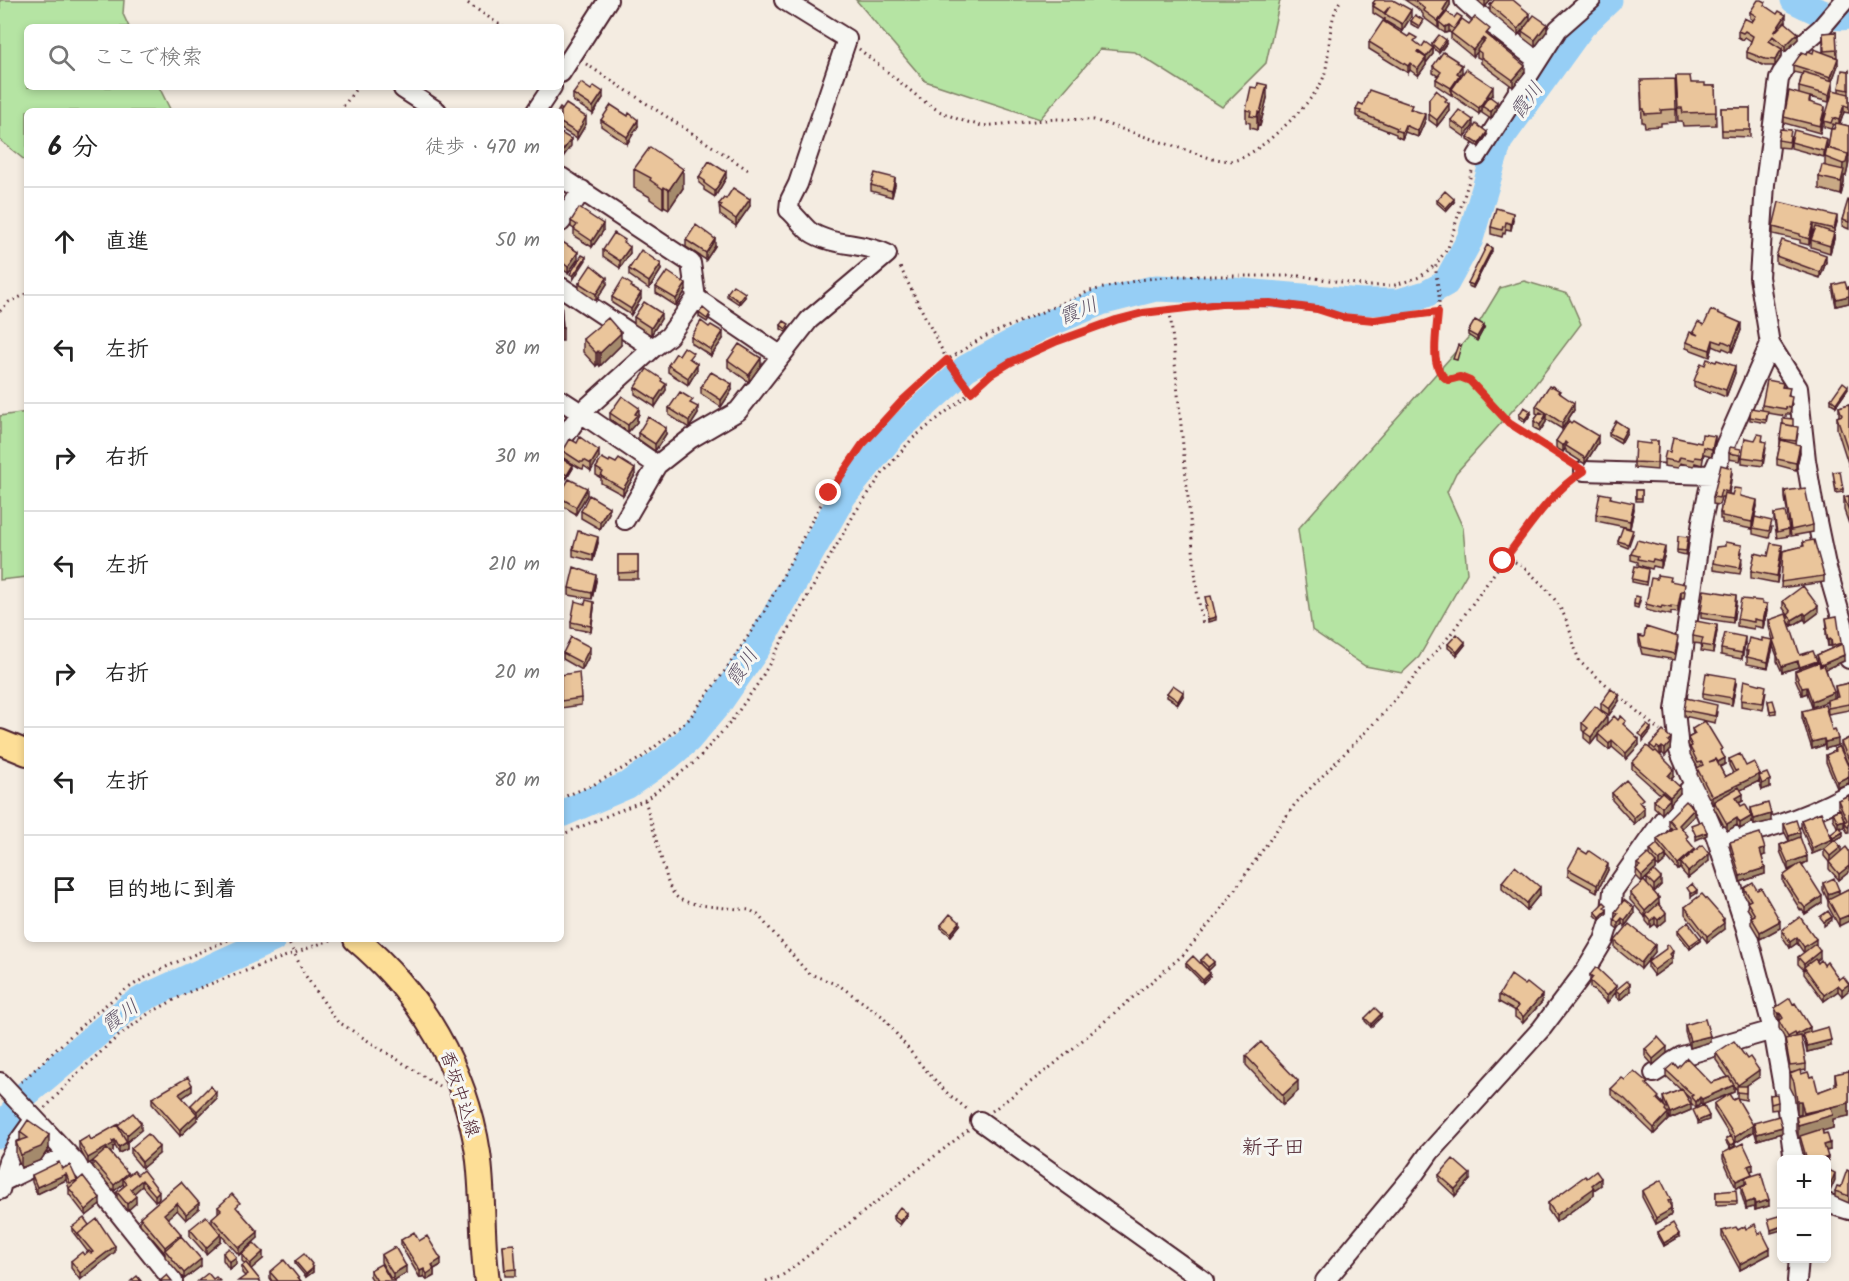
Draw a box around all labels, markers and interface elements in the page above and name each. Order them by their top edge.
search box [24,24,564,90]
icon: search [45,41,78,74]
text: ここで検索 [93,41,203,76]
water label: 霞川 [1503,75,1553,127]
text: 6 分 [48,127,98,169]
text: 徒歩 · 470 m [425,132,540,164]
icon: ahead [48,225,81,258]
text: 直進 [105,225,149,260]
text: 50 m [495,225,540,257]
water label: 霞川 [1054,290,1104,334]
icon: left [48,333,81,366]
text: 左折 [105,333,149,368]
text: 80 m [494,333,540,365]
icon: right [48,441,81,474]
text: 右折 [105,441,149,476]
text: 30 m [495,441,540,473]
route end [815,479,841,505]
route start [1489,547,1515,573]
icon: left [48,549,81,582]
text: 左折 [105,549,149,584]
text: 210 m [488,549,540,581]
water label: 霞川 [719,642,767,694]
icon: right [48,657,81,690]
text: 右折 [105,657,149,692]
text: 20 m [494,657,540,689]
icon: left [48,765,81,798]
text: 左折 [105,765,149,800]
text: 80 m [494,765,540,797]
icon: arrive [48,873,81,906]
text: 目的地に到着 [105,873,237,908]
water label: 霞川 [95,992,147,1042]
street label: 香坂中込線 [431,1047,487,1141]
district label: 新子田 [1242,1132,1305,1165]
map controls [1777,1155,1831,1263]
button: + [1777,1155,1831,1209]
button: − [1777,1209,1831,1263]

